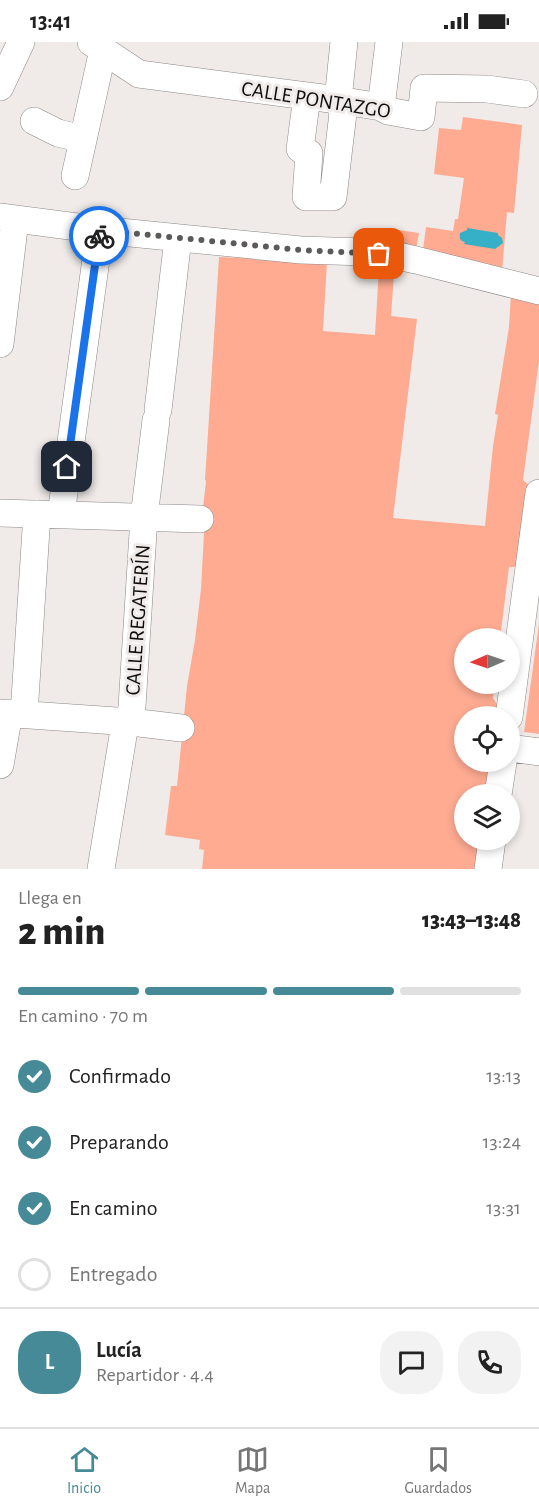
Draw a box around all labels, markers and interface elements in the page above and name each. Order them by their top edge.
text: 13:41 [30,10,71,32]
street label: CALLE PONTAZGO [240,78,392,122]
courier [69,206,129,266]
icon: bike [83,220,116,253]
pin [353,228,404,279]
icon: bag [362,237,395,270]
pin [41,441,92,492]
icon: home [50,450,83,483]
street label: CALLE REGATERÍN [120,544,154,696]
north arrow [454,628,520,694]
map controls [454,628,520,850]
button: locate [454,706,520,772]
button: layers [454,784,520,850]
text: Llega en [18,888,82,908]
text: 13:43–13:48 [422,909,521,931]
text: 2 min [18,913,105,952]
text: En camino · 70 m [18,1006,148,1026]
icon: check [18,1060,51,1093]
text: Confirmado [69,1065,171,1087]
text: 13:13 [486,1066,521,1086]
icon: check [18,1126,51,1159]
text: Preparando [69,1131,169,1153]
text: 13:24 [483,1132,521,1152]
icon: check [18,1192,51,1225]
text: En camino [69,1197,158,1219]
text: 13:31 [486,1198,521,1218]
text: Entregado [69,1263,158,1285]
button: chat [380,1331,443,1394]
button: phone [458,1331,521,1394]
text: Lucía [96,1339,142,1361]
text: L [45,1351,54,1373]
text: Repartidor · 4.4 [96,1365,214,1385]
tab: Inicio [67,1443,101,1498]
tab: Mapa [235,1443,270,1498]
tab: Guardados [404,1443,472,1498]

